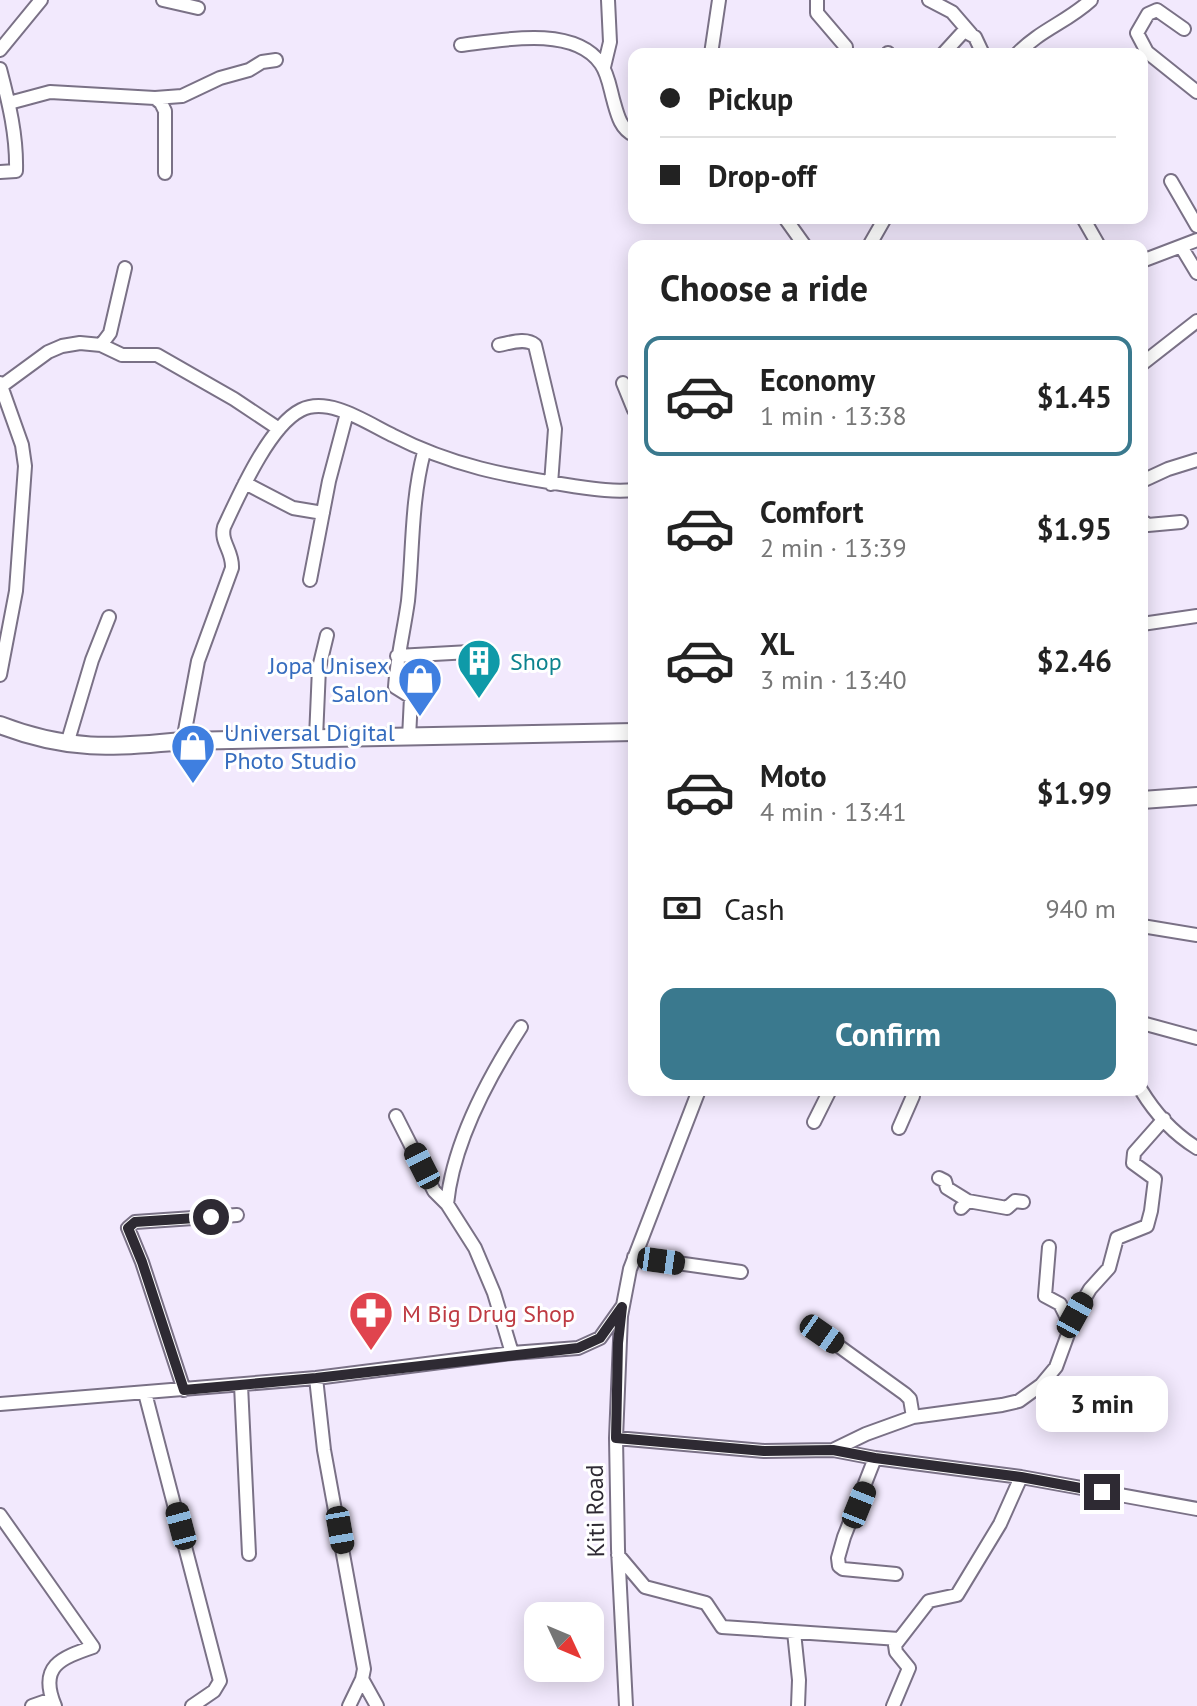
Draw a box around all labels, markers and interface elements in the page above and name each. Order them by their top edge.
text: Pickup [708,79,793,118]
text: Drop-off [708,156,816,195]
text: Choose a ride [660,264,868,311]
icon: car [664,360,736,432]
text: Economy [760,360,875,399]
text: $1.45 [1037,377,1112,416]
text: 1 min · 13:38 [760,399,907,432]
icon: car [664,492,736,564]
text: Comfort [760,492,863,531]
text: $1.95 [1037,509,1112,548]
text: 2 min · 13:39 [760,531,907,564]
icon: car [664,624,736,696]
text: XL [760,624,794,663]
building icon: Shop [455,637,503,700]
text: $2.46 [1037,641,1112,680]
place label: Shop [510,646,562,677]
place label: Jopa Unisex Salon [268,650,389,709]
shop icon: Jopa Unisex Salon [396,655,444,718]
text: 3 min · 13:40 [760,663,907,696]
place label: Universal Digital Photo Studio [224,717,395,776]
shop icon: Universal Digital Photo Studio [169,722,217,785]
icon: car [664,756,736,828]
text: Moto [760,756,827,795]
text: $1.99 [1037,773,1112,812]
text: 4 min · 13:41 [760,795,907,828]
icon: cash [660,886,704,930]
text: Cash [724,889,785,928]
text: 940 m [1045,892,1116,925]
button: Confirm [660,988,1116,1080]
car [400,1139,444,1193]
route start [193,1199,229,1235]
car [636,1246,686,1276]
car [1053,1288,1097,1342]
pharmacy icon: M Big Drug Shop [347,1289,395,1352]
place label: M Big Drug Shop [402,1298,575,1329]
car [795,1310,849,1358]
callout: 3 min [1036,1376,1168,1432]
text: 3 min [1070,1387,1134,1420]
street label: Kiti Road [579,1464,611,1558]
route end [1084,1474,1120,1510]
car [839,1478,879,1532]
car [163,1500,199,1552]
car [324,1504,356,1556]
north arrow [524,1602,604,1682]
map controls [524,1602,604,1682]

